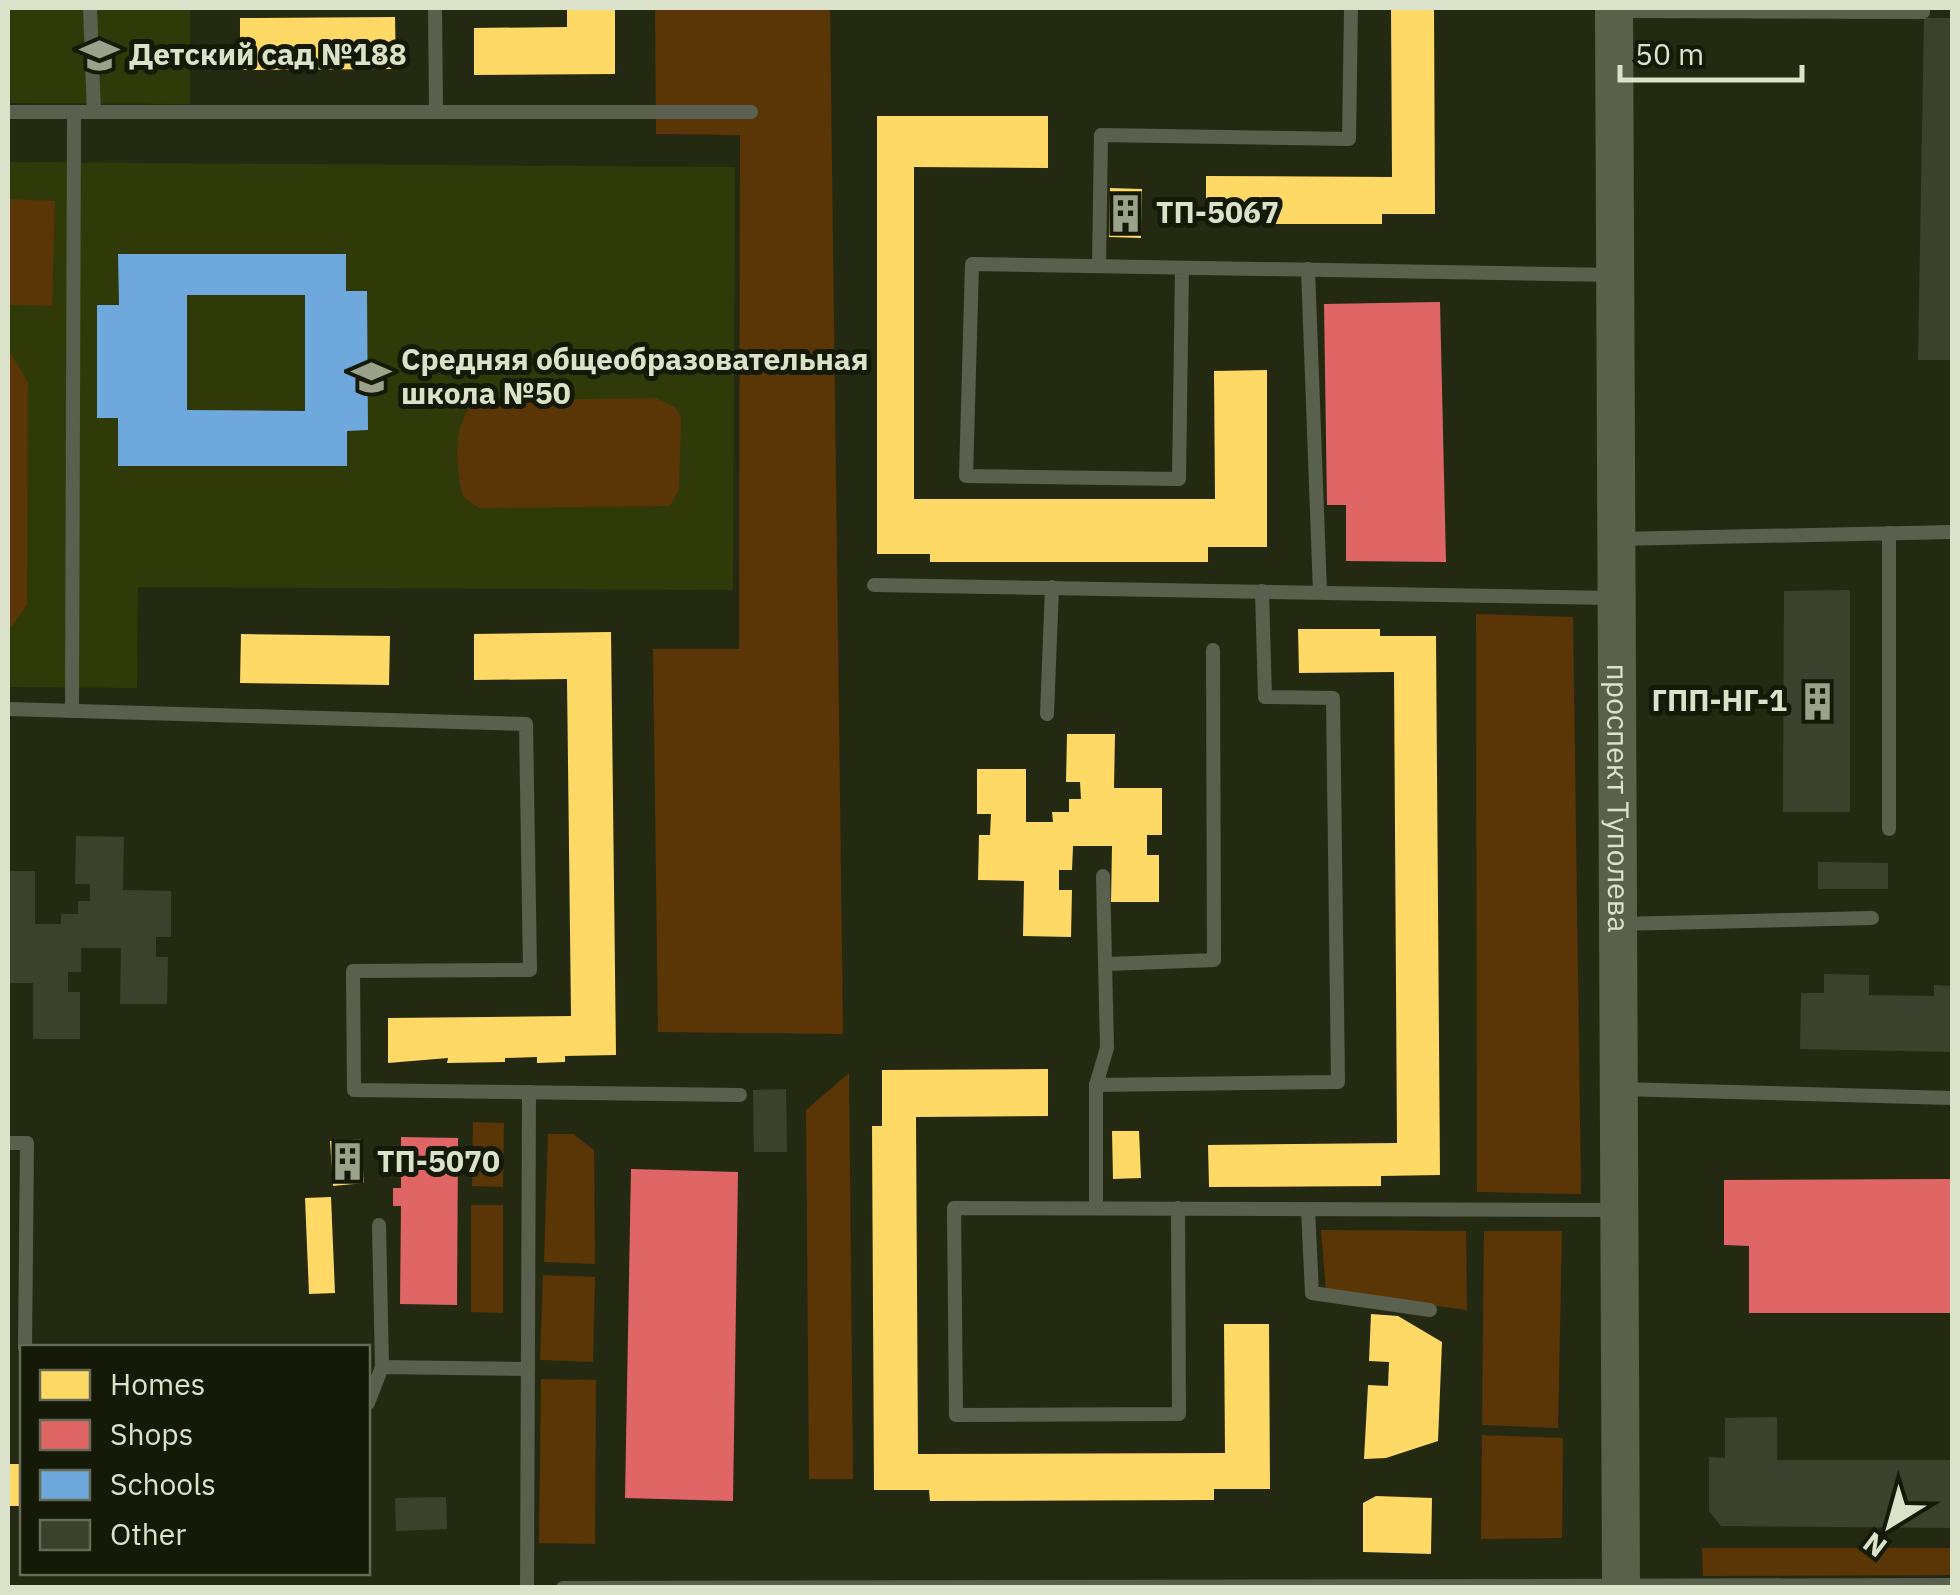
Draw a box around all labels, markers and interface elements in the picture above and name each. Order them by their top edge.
scale bar [1620,20,1802,82]
school or university icon: Детский сад №188 [78,34,120,76]
place label: Детский сад №188 [129,34,407,73]
text: 50 m [1635,34,1704,73]
building icon: ТП-5067 [1105,192,1147,234]
place label: ТП-5067 [1156,192,1279,231]
place label: Средняя общеобразовательная школа №50 [401,339,868,412]
school or university icon: Средняя общеобразовательная школа №50 [350,356,392,398]
street label: проспект Туполева [1599,663,1639,933]
place label: ГПП-НГ-1 [1652,680,1787,719]
building icon: ГПП-НГ-1 [1796,680,1838,722]
building icon: ТП-5070 [326,1141,368,1183]
place label: ТП-5070 [377,1141,500,1180]
legend [20,1345,370,1575]
text: Homes [110,1364,205,1403]
text: Shops [110,1414,193,1453]
text: Schools [110,1464,216,1503]
north arrow [1840,1475,1940,1575]
text: Other [110,1514,186,1553]
text: N [1855,1524,1894,1566]

